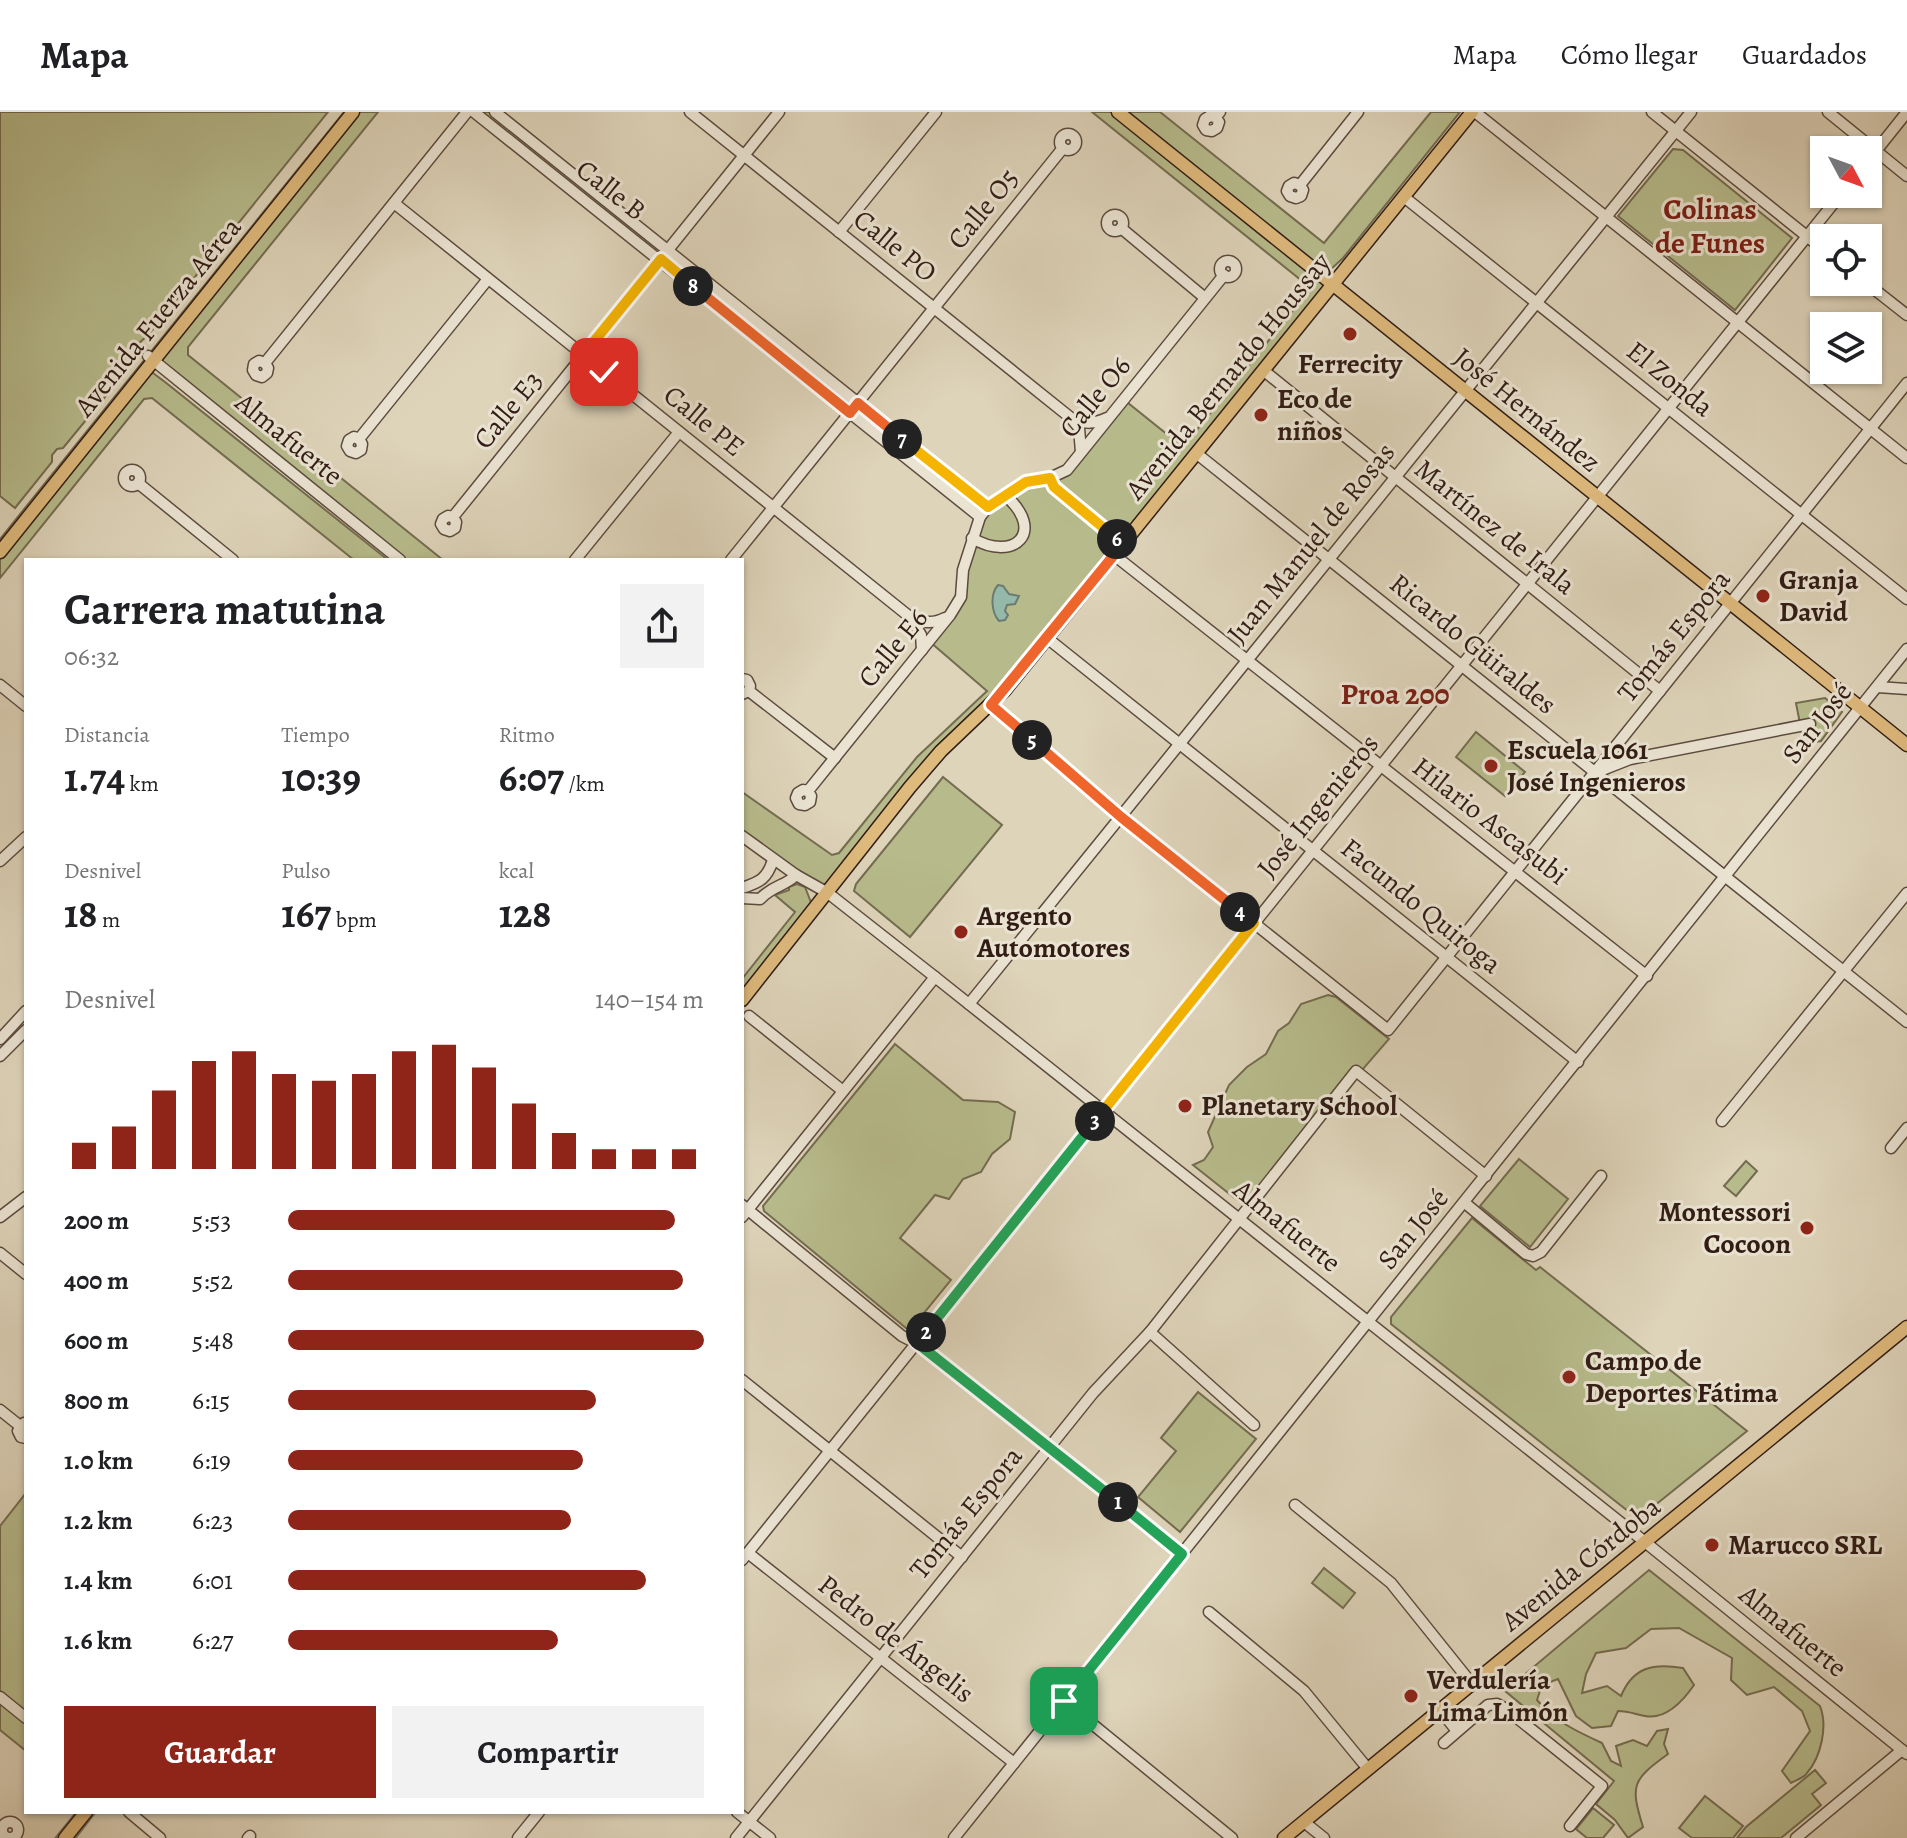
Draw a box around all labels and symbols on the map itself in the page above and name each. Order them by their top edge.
north arrow [1810,136,1882,208]
street label: Calle B [568,151,654,229]
street label: Calle O5 [939,161,1027,257]
district label: Colinas de Funes [1655,189,1765,263]
street label: Calle PO [845,201,945,291]
street label: Avenida Fuerza Aérea [65,209,250,425]
street label: Avenida Bernardo Houssay [1116,244,1340,508]
pin: 8 [673,266,713,306]
marker: Ferrecity [1341,325,1359,343]
street label: El Zonda [1619,332,1721,426]
pin [570,338,638,406]
street label: José Hernández [1445,339,1609,481]
place label: Ferrecity [1298,345,1403,383]
street label: Calle O6 [1050,348,1140,446]
street label: Calle E3 [465,363,551,457]
street label: Calle PE [655,377,753,465]
place label: Eco de niños [1277,380,1352,450]
street label: Almafuerte [226,383,351,494]
marker: Eco de niños [1252,406,1270,424]
pin: 7 [882,419,922,459]
street label: Juan Manuel de Rosas [1218,435,1404,651]
street label: Martínez de Irala [1407,450,1583,604]
pin: 6 [1097,519,1137,559]
place label: Granja David [1779,561,1859,631]
street label: Tomás Espora [1609,562,1739,710]
street label: Ricardo Güiraldes [1382,565,1564,723]
marker: Granja David [1754,587,1772,605]
street label: Calle E6 [849,600,937,696]
district label: Proa 200 [1340,674,1450,714]
street label: San José [1773,674,1861,772]
pin: 5 [1012,720,1052,760]
street label: José Ingenieros [1248,726,1388,886]
place label: Escuela 1061 José Ingenieros [1507,731,1686,801]
street label: Hilario Ascasubi [1404,748,1576,894]
marker: Escuela 1061 José Ingenieros [1482,757,1500,775]
street label: Facundo Quiroga [1333,829,1509,983]
pin: 4 [1220,892,1260,932]
place label: Argento Automotores [976,897,1130,967]
marker: Argento Automotores [952,923,970,941]
place label: Planetary School [1201,1087,1398,1125]
marker: Planetary School [1176,1097,1194,1115]
pin: 3 [1075,1101,1115,1141]
street label: Almafuerte [1224,1170,1349,1281]
street label: San José [1369,1181,1457,1277]
place label: Montessori Cocoon [1658,1193,1791,1263]
marker: Montessori Cocoon [1798,1219,1816,1237]
pin: 2 [906,1312,946,1352]
place label: Campo de Deportes Fátima [1585,1342,1779,1412]
marker: Campo de Deportes Fátima [1560,1368,1578,1386]
street label: Tomás Espora [901,1439,1031,1587]
pin: 1 [1098,1482,1138,1522]
street label: Avenida Córdoba [1493,1488,1669,1641]
place label: Marucco SRL [1728,1526,1882,1564]
marker: Marucco SRL [1703,1536,1721,1554]
street label: Pedro de Ángelis [810,1566,982,1712]
street label: Almafuerte [1730,1575,1855,1686]
place label: Verdulería Lima Limón [1426,1661,1568,1731]
pin [1030,1667,1098,1735]
marker: Verdulería Lima Limón [1402,1687,1420,1705]

